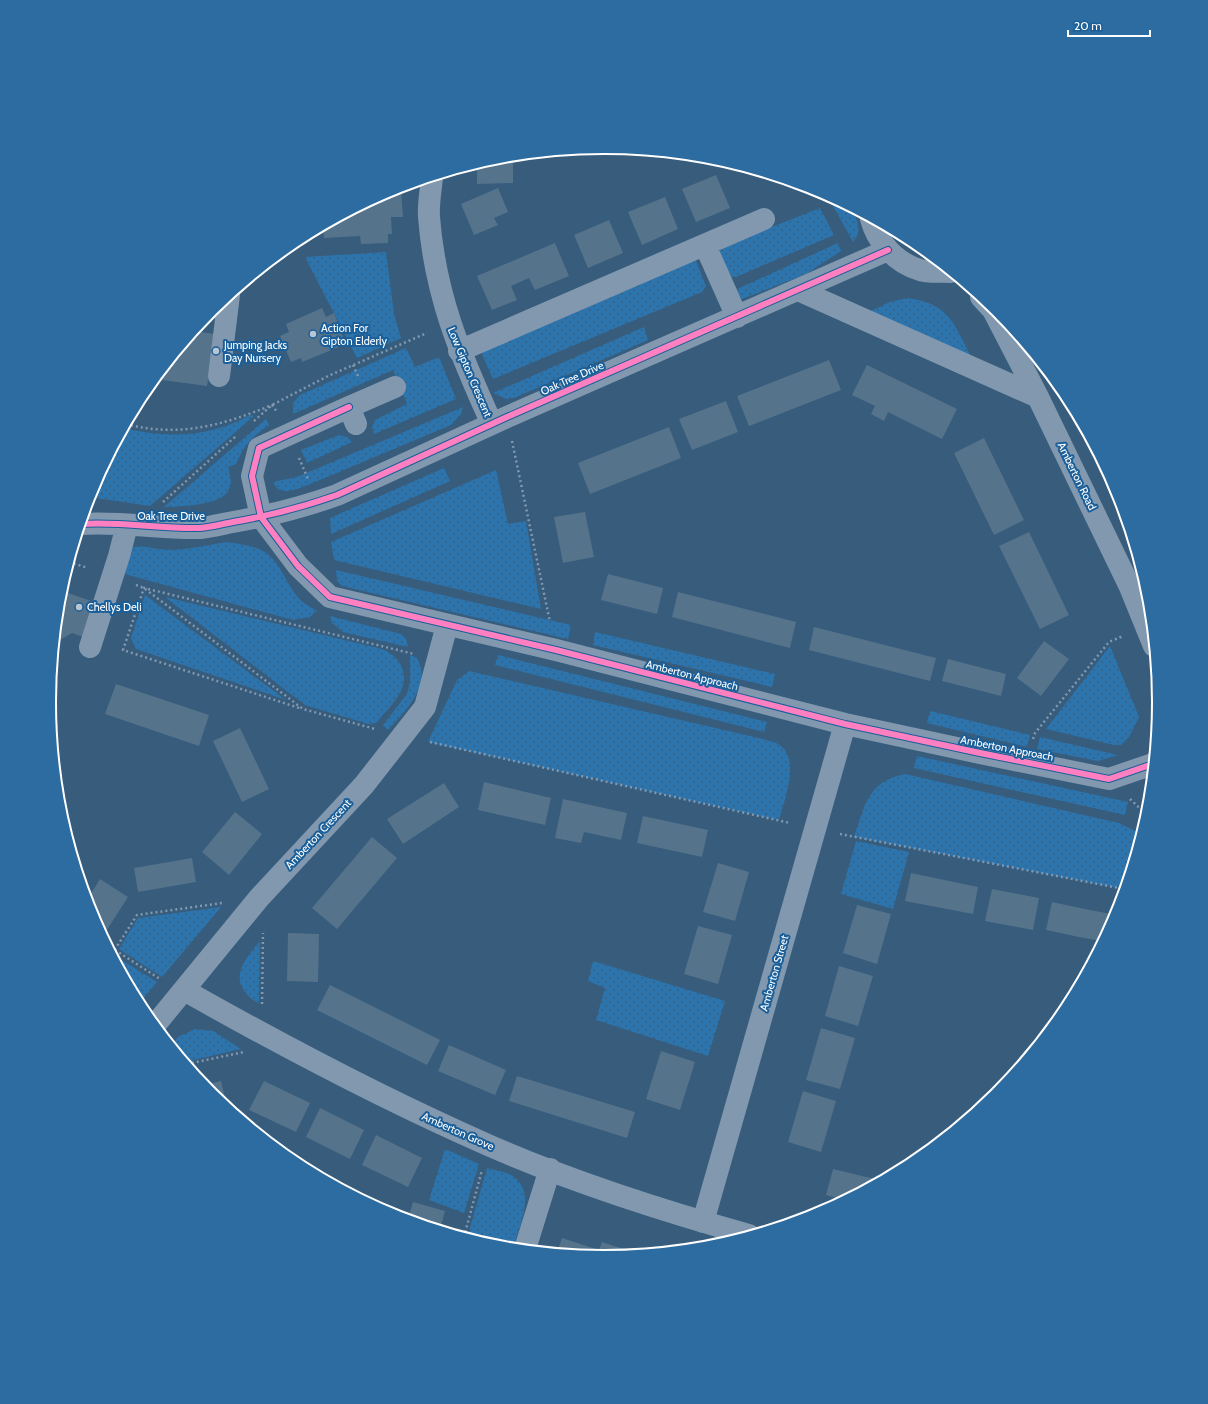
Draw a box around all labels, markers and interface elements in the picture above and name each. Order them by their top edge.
scale bar [1068,12,1150,38]
text: 20 m [1074,18,1102,33]
place label: Action For Gipton Elderly [321,321,387,348]
street label: Low Gipton Crescent [445,325,495,419]
marker: Action For Gipton Elderly [308,329,318,339]
place label: Jumping Jacks Day Nursery [223,338,288,365]
marker: Jumping Jacks Day Nursery [211,346,221,356]
street label: Oak Tree Drive [538,358,606,398]
street label: Amberton Road [1055,440,1099,512]
street label: Oak Tree Drive [137,509,205,523]
place label: Chellys Deli [87,600,142,614]
marker: Chellys Deli [74,602,84,612]
street label: Amberton Approach [644,657,740,693]
street label: Amberton Approach [959,732,1055,764]
street label: Amberton Crescent [282,796,354,872]
street label: Amberton Street [756,933,792,1013]
street label: Amberton Grove [420,1109,497,1153]

